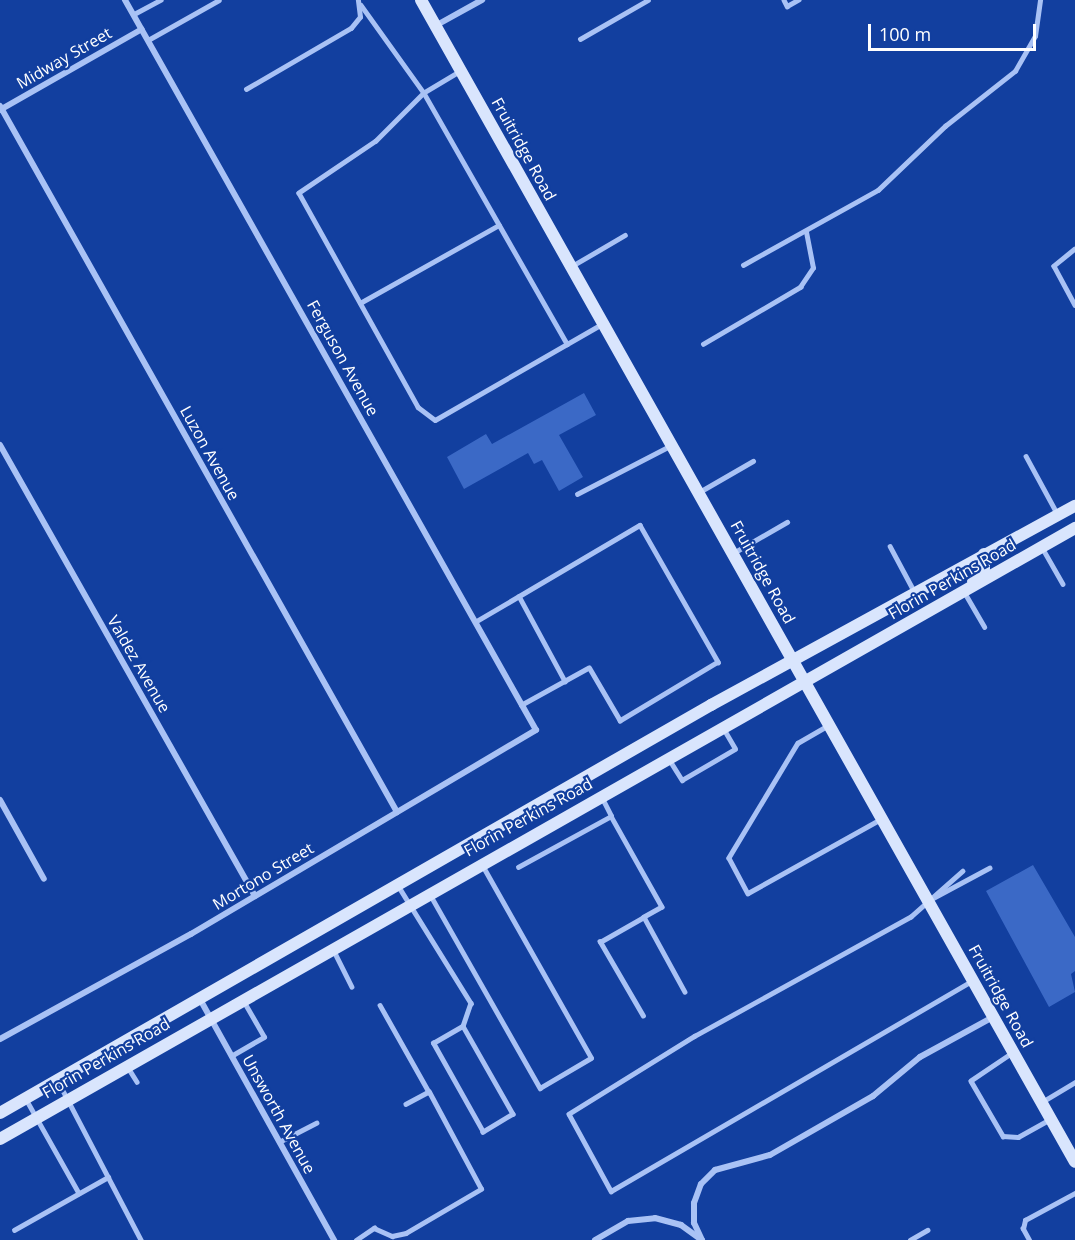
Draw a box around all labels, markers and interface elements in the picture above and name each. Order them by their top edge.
scale bar [871,12,1039,50]
text: 100 m [879,22,931,46]
street label: Midway Street [13,23,115,93]
street label: Fruitridge Road [488,94,560,204]
street label: Ferguson Avenue [303,297,383,419]
street label: Luzon Avenue [176,402,244,504]
street label: Fruitridge Road [727,517,799,627]
street label: Florin Perkins Road [885,535,1019,623]
street label: Valdez Avenue [104,612,174,716]
street label: Florin Perkins Road [460,774,596,860]
street label: Mortono Street [209,838,317,914]
street label: Fruitridge Road [965,941,1037,1051]
street label: Florin Perkins Road [39,1014,173,1102]
street label: Unsworth Avenue [238,1051,320,1177]

